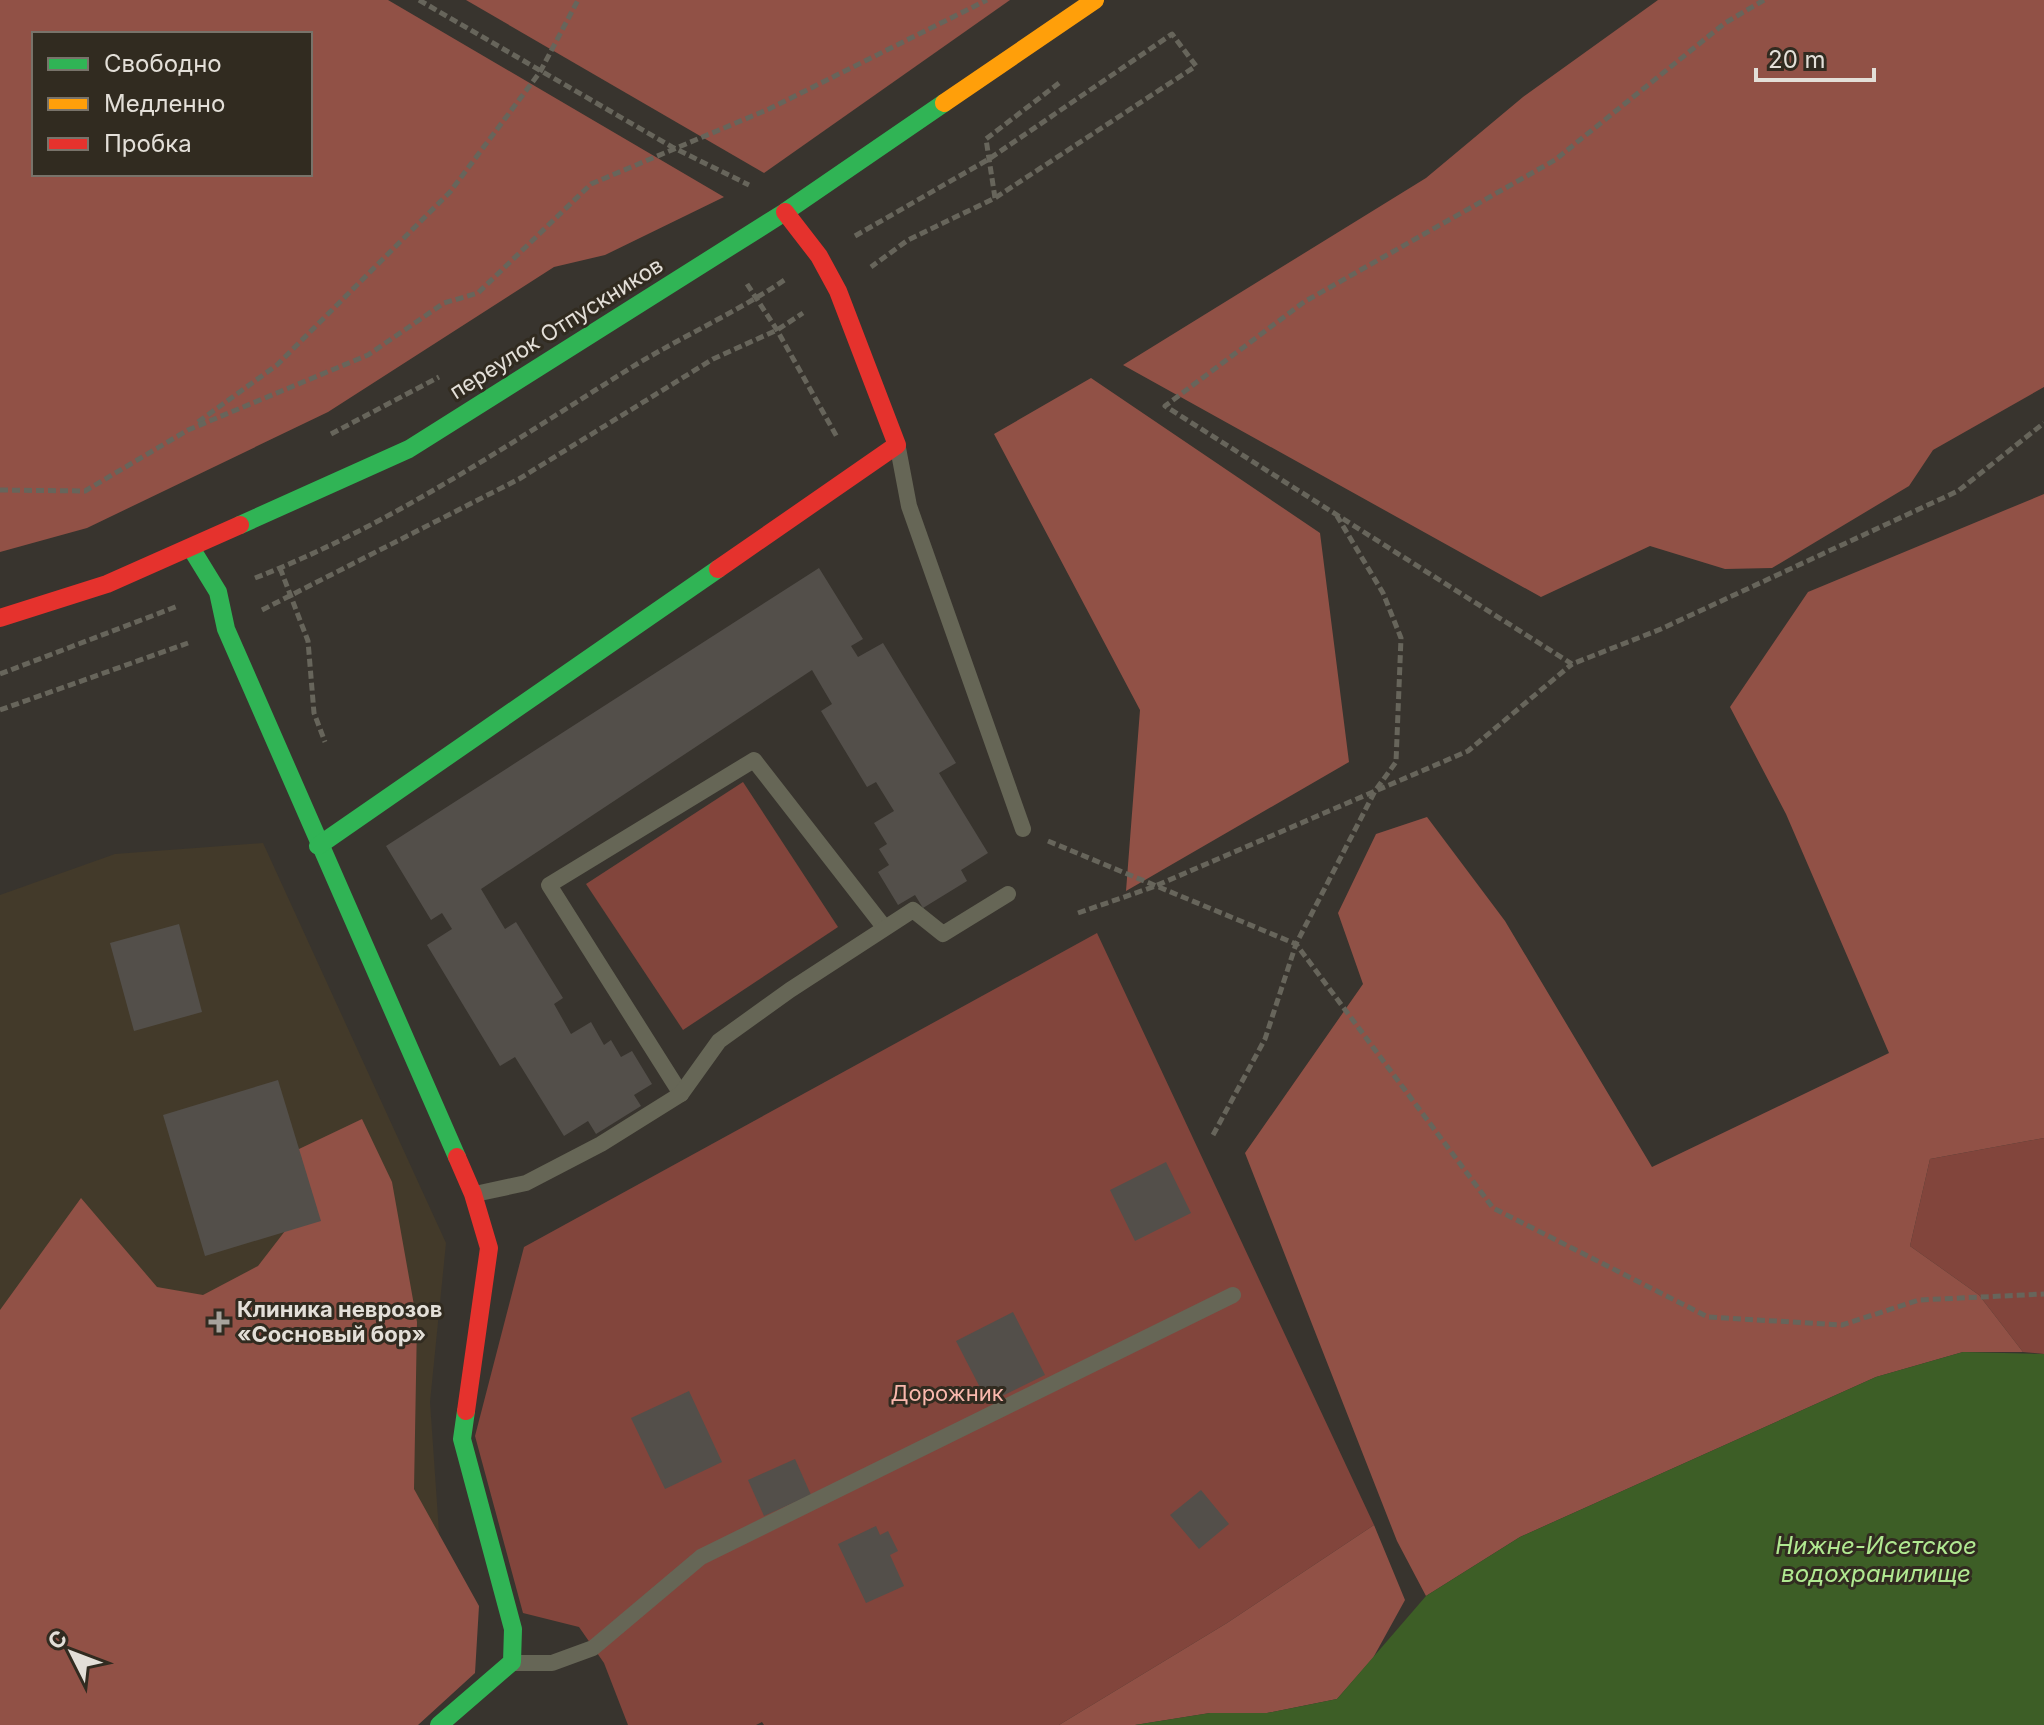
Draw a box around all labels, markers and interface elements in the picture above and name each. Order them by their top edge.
legend [32,32,312,176]
scale bar [1756,32,1874,82]
text: 20 m [1768,45,1826,74]
text: Свободно [104,49,222,78]
text: Медленно [104,89,225,118]
text: Пробка [104,129,192,158]
street label: переулок Отпускников [445,252,667,404]
place label: Клиника неврозов «Сосновый бор» [237,1296,442,1347]
marker: Клиника неврозов «Сосновый бор» [208,1311,230,1333]
park label: Дорожник [890,1380,1004,1406]
water label: Нижне-Исетское водохранилище [1775,1531,1977,1588]
north arrow [32,1613,112,1693]
text: С [42,1625,72,1654]

